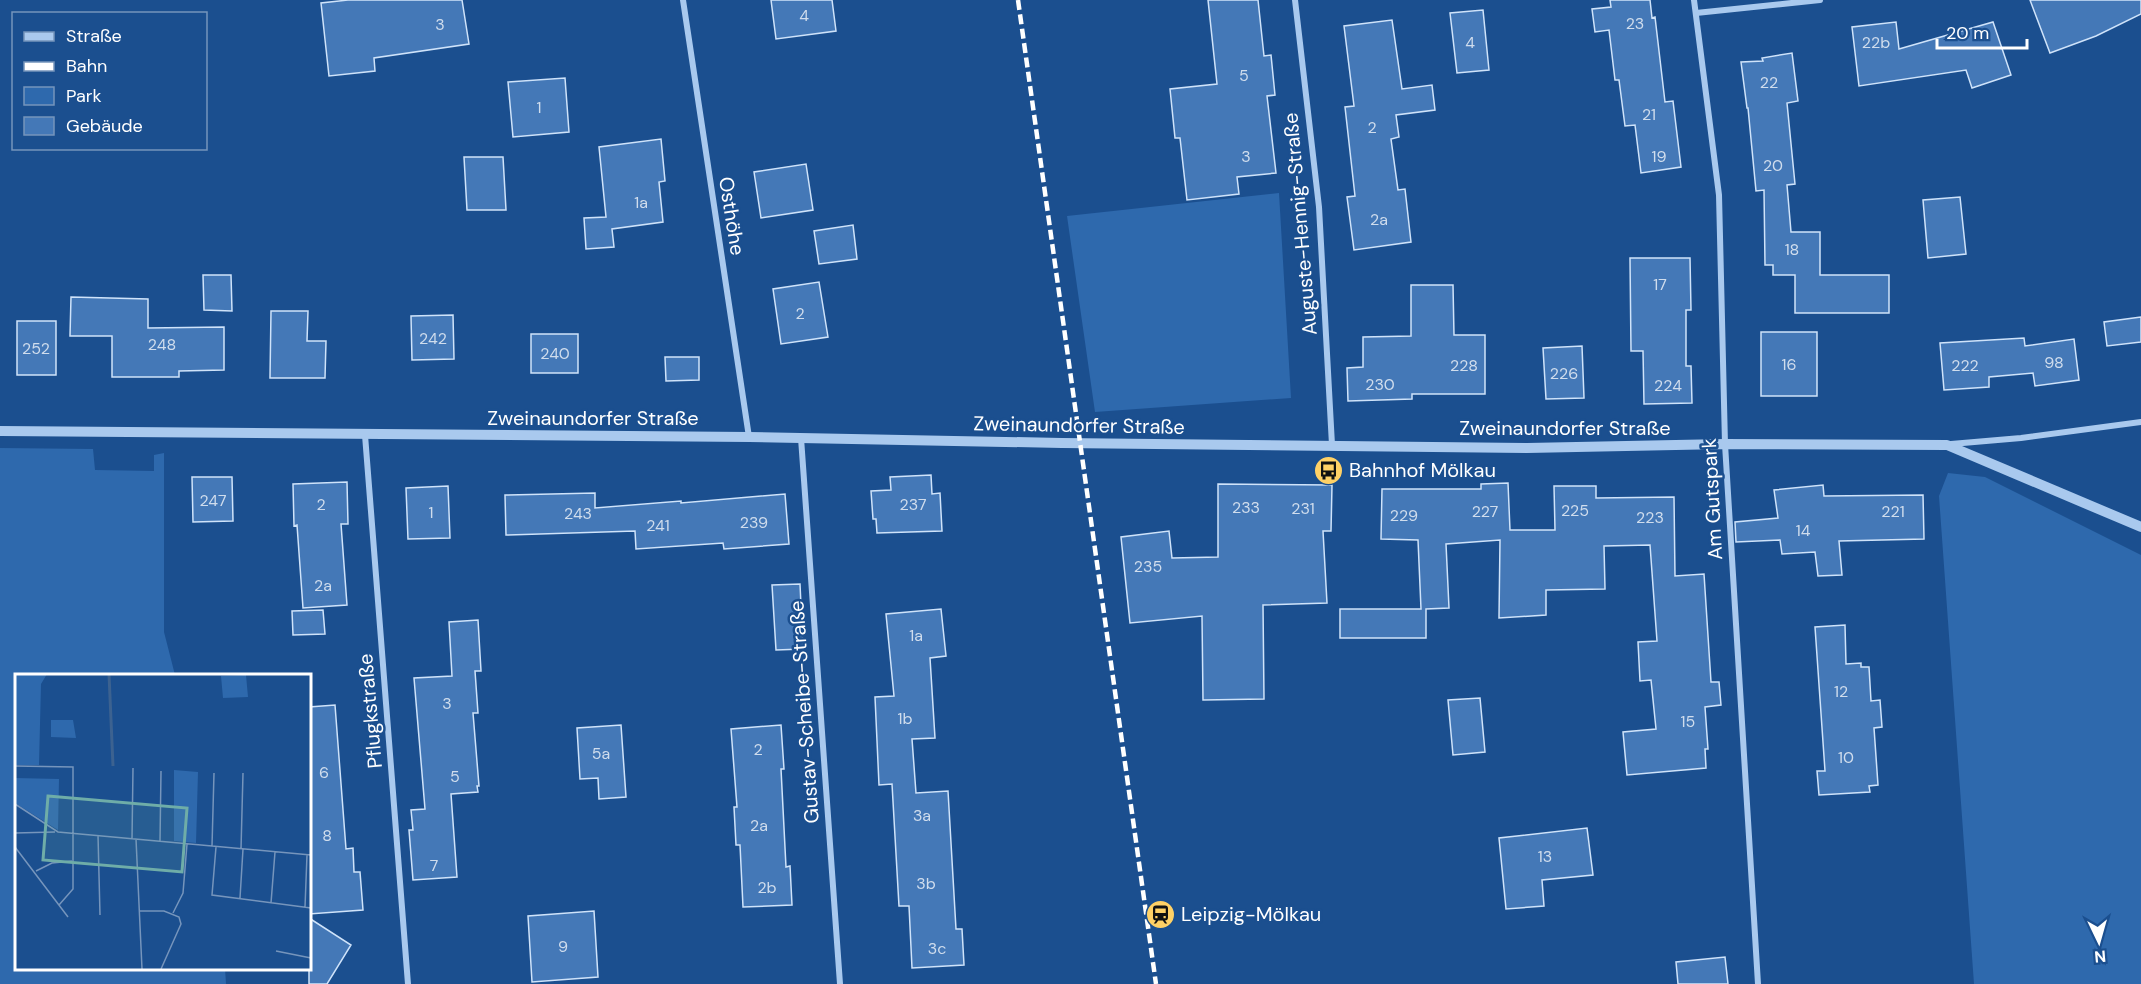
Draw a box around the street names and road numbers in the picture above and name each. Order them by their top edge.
street label: Auguste-Hennig-Straße [1277,112,1323,336]
street label: Osthöhe [713,175,751,257]
street label: Zweinaundorfer Straße [487,405,699,431]
street label: Zweinaundorfer Straße [973,410,1185,440]
street label: Zweinaundorfer Straße [1459,415,1671,441]
street label: Am Gutspark [1696,437,1728,561]
street label: Gustav-Scheibe-Straße [783,600,825,824]
street label: Pflugkstraße [352,653,388,769]

